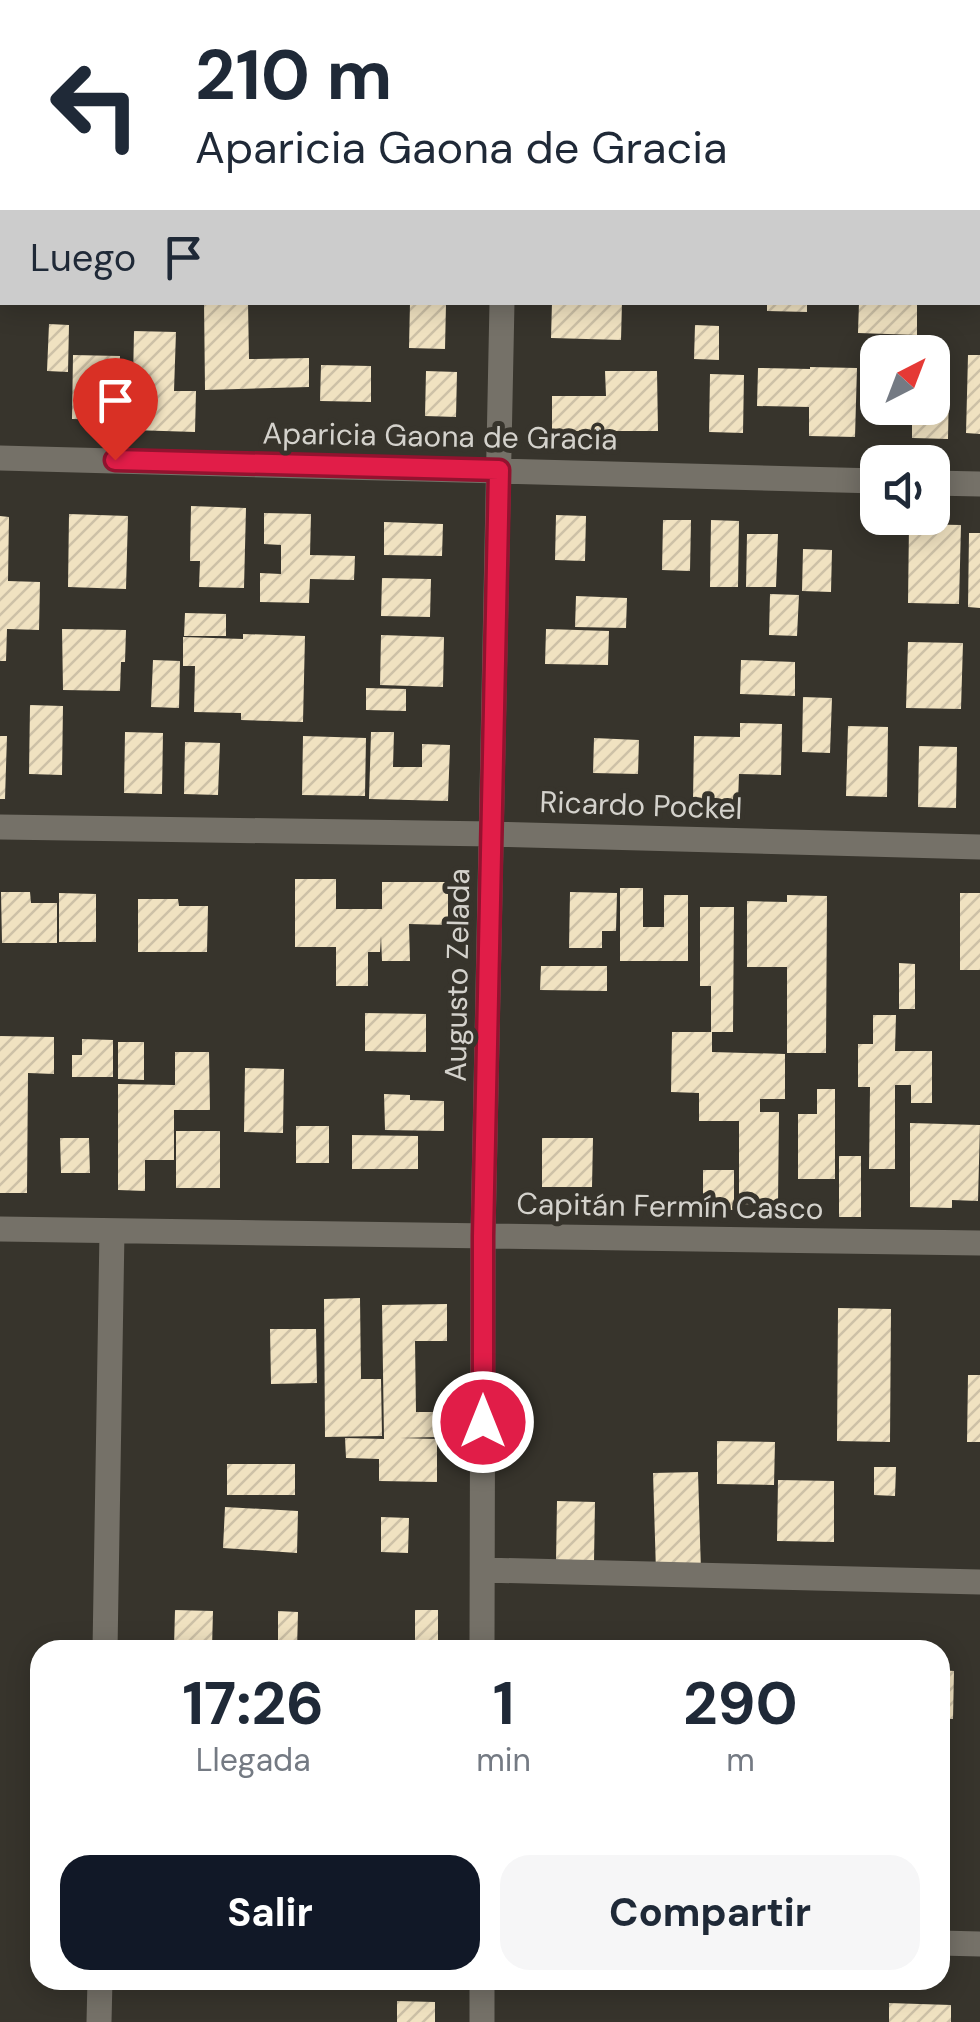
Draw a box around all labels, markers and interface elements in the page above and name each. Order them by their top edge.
text: 210 m [195,30,392,121]
icon: left [30,40,160,170]
text: Aparicia Gaona de Gracia [195,118,728,177]
icon: arrive [156,230,211,285]
text: Luego [30,233,136,283]
north arrow [860,335,950,425]
map controls [860,335,950,535]
pin [73,358,158,461]
icon: arrive [88,373,143,428]
street label: Aparicia Gaona de Gracia [262,413,618,459]
button: sound [860,445,950,535]
street label: Ricardo Pockel [539,782,743,828]
street label: Augusto Zelada [436,868,478,1082]
street label: Capitán Fermín Casco [516,1184,824,1228]
position arrow [431,1370,535,1474]
text: 17:26 [182,1664,324,1743]
text: 1 [493,1664,515,1743]
text: 290 [683,1664,798,1743]
text: Llegada [196,1739,311,1781]
text: min [476,1739,531,1781]
text: m [726,1739,755,1781]
button: Salir [60,1855,480,1970]
button: Compartir [500,1855,920,1970]

